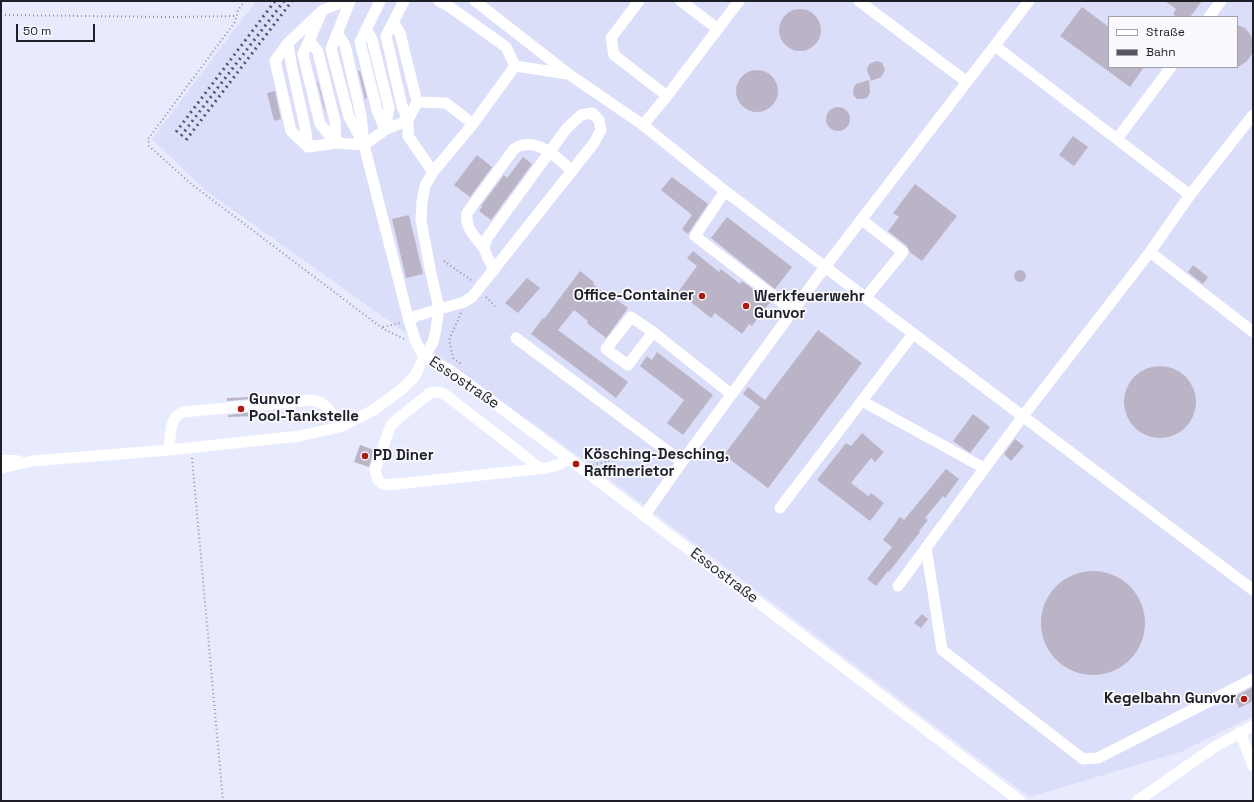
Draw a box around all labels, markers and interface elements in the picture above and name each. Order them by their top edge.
scale bar [18,16,97,42]
legend [1108,16,1238,68]
text: 50 m [23,23,51,39]
text: Straße [1146,24,1185,40]
text: Bahn [1146,44,1176,60]
place label: Office-Container [574,287,694,305]
place label: Werkfeuerwehr Gunvor [754,288,865,323]
marker: Office-Container [697,291,707,301]
marker: Werkfeuerwehr Gunvor [741,301,751,311]
street label: Essostraße [426,353,502,413]
place label: Gunvor Pool-Tankstelle [249,391,359,426]
marker: Gunvor Pool-Tankstelle [236,404,246,414]
place label: Kösching-Desching, Raffinerietor [584,446,729,481]
place label: PD Diner [373,447,434,465]
marker: PD Diner [360,451,370,461]
marker: Kösching-Desching, Raffinerietor [571,459,581,469]
street label: Essostraße [686,545,762,607]
place label: Kegelbahn Gunvor [1104,690,1236,708]
marker: Kegelbahn Gunvor [1239,694,1249,704]

